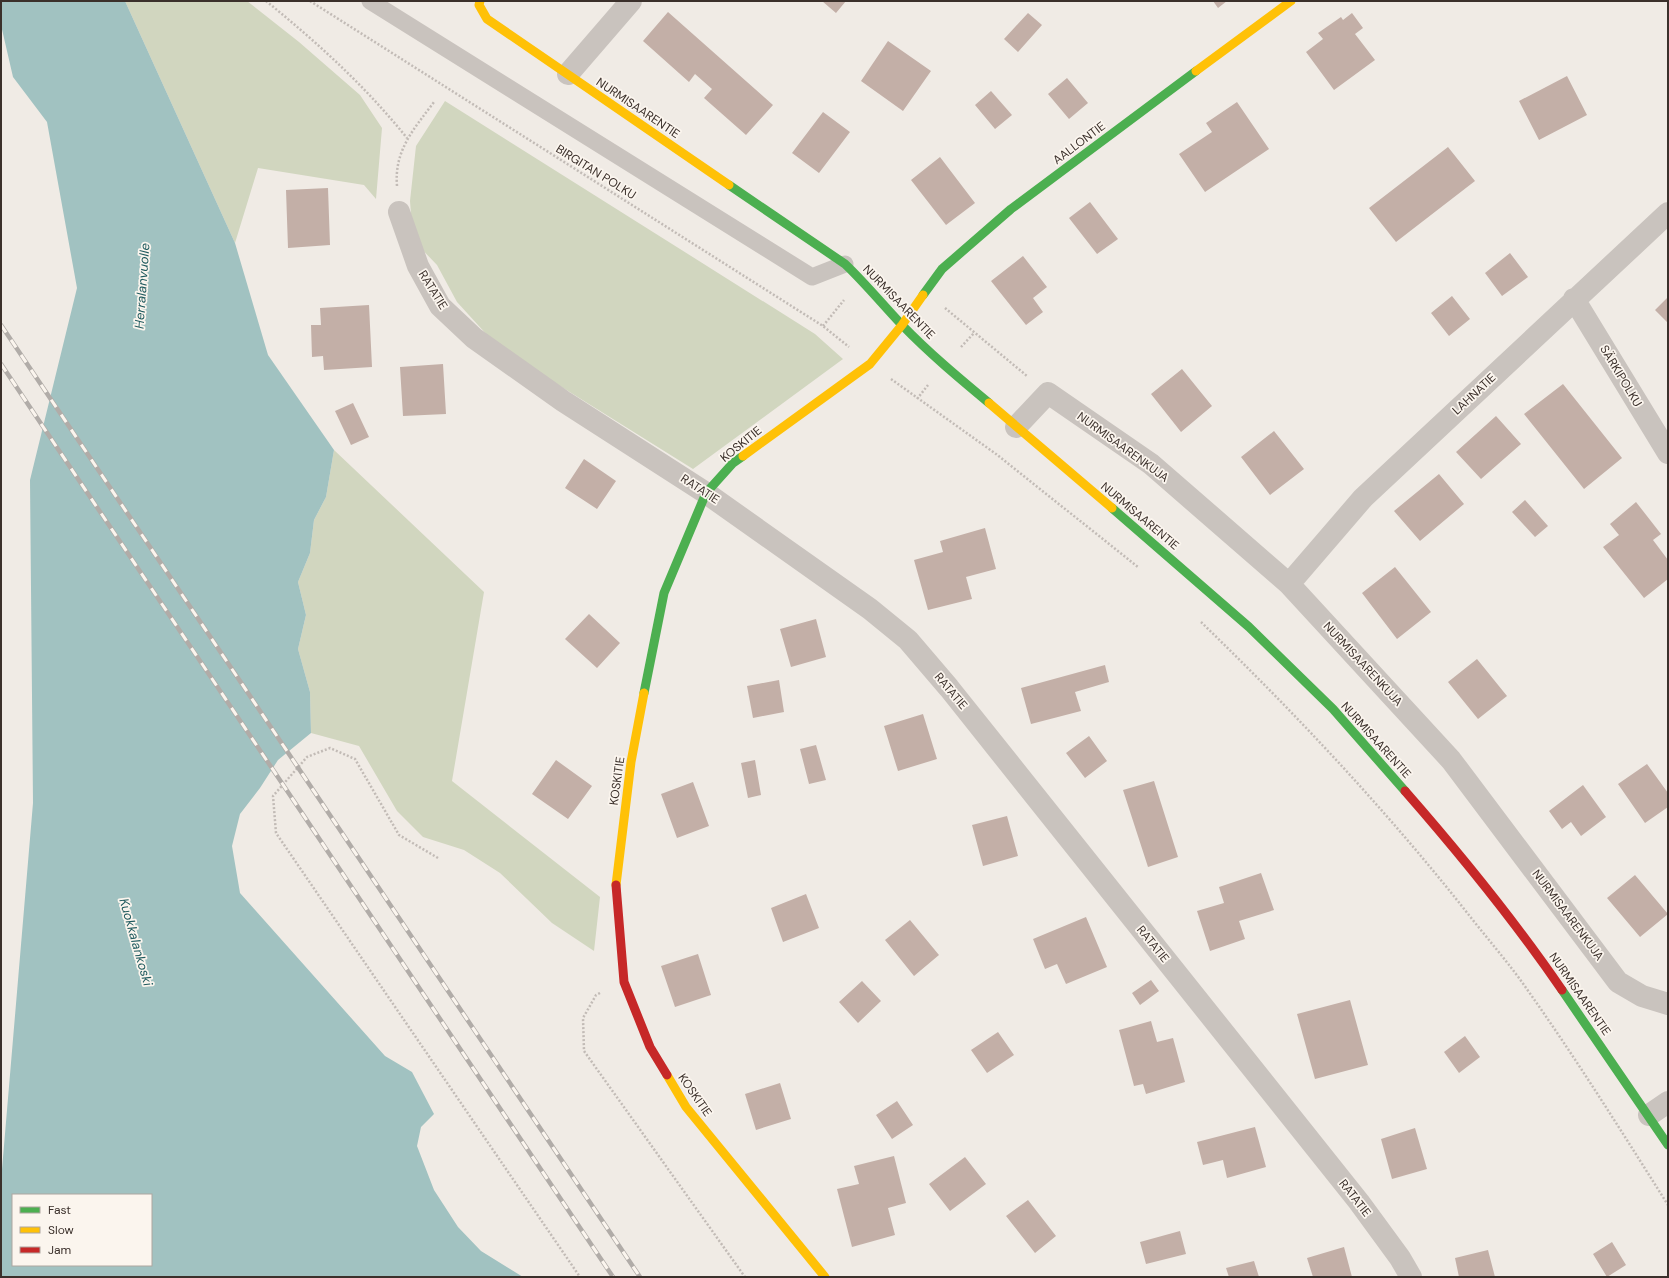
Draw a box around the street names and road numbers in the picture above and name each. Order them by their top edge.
street label: NURMISAARENTIE [593,74,683,142]
street label: AALLONTIE [1050,118,1109,168]
street label: BIRGITAN POLKU [553,141,639,203]
street label: NURMISAARENTIE [859,261,939,343]
street label: RATATIE [415,267,451,313]
street label: SÄRKIPOLKU [1596,342,1646,410]
street label: LAHNATIE [1449,370,1499,418]
street label: NURMISAARENKUJA [1074,408,1172,486]
street label: KOSKITIE [717,422,765,466]
street label: RATATIE [677,471,723,508]
street label: NURMISAARENTIE [1097,479,1183,554]
street label: NURMISAARENKUJA [1320,618,1406,710]
street label: RATATIE [931,669,971,713]
street label: NURMISAARENTIE [1337,698,1415,782]
street label: KOSKITIE [606,755,628,806]
street label: NURMISAARENKUJA [1529,866,1607,964]
street label: RATATIE [1133,922,1173,966]
street label: NURMISAARENTIE [1545,949,1615,1039]
street label: KOSKITIE [674,1070,716,1120]
street label: RATATIE [1335,1176,1375,1220]

